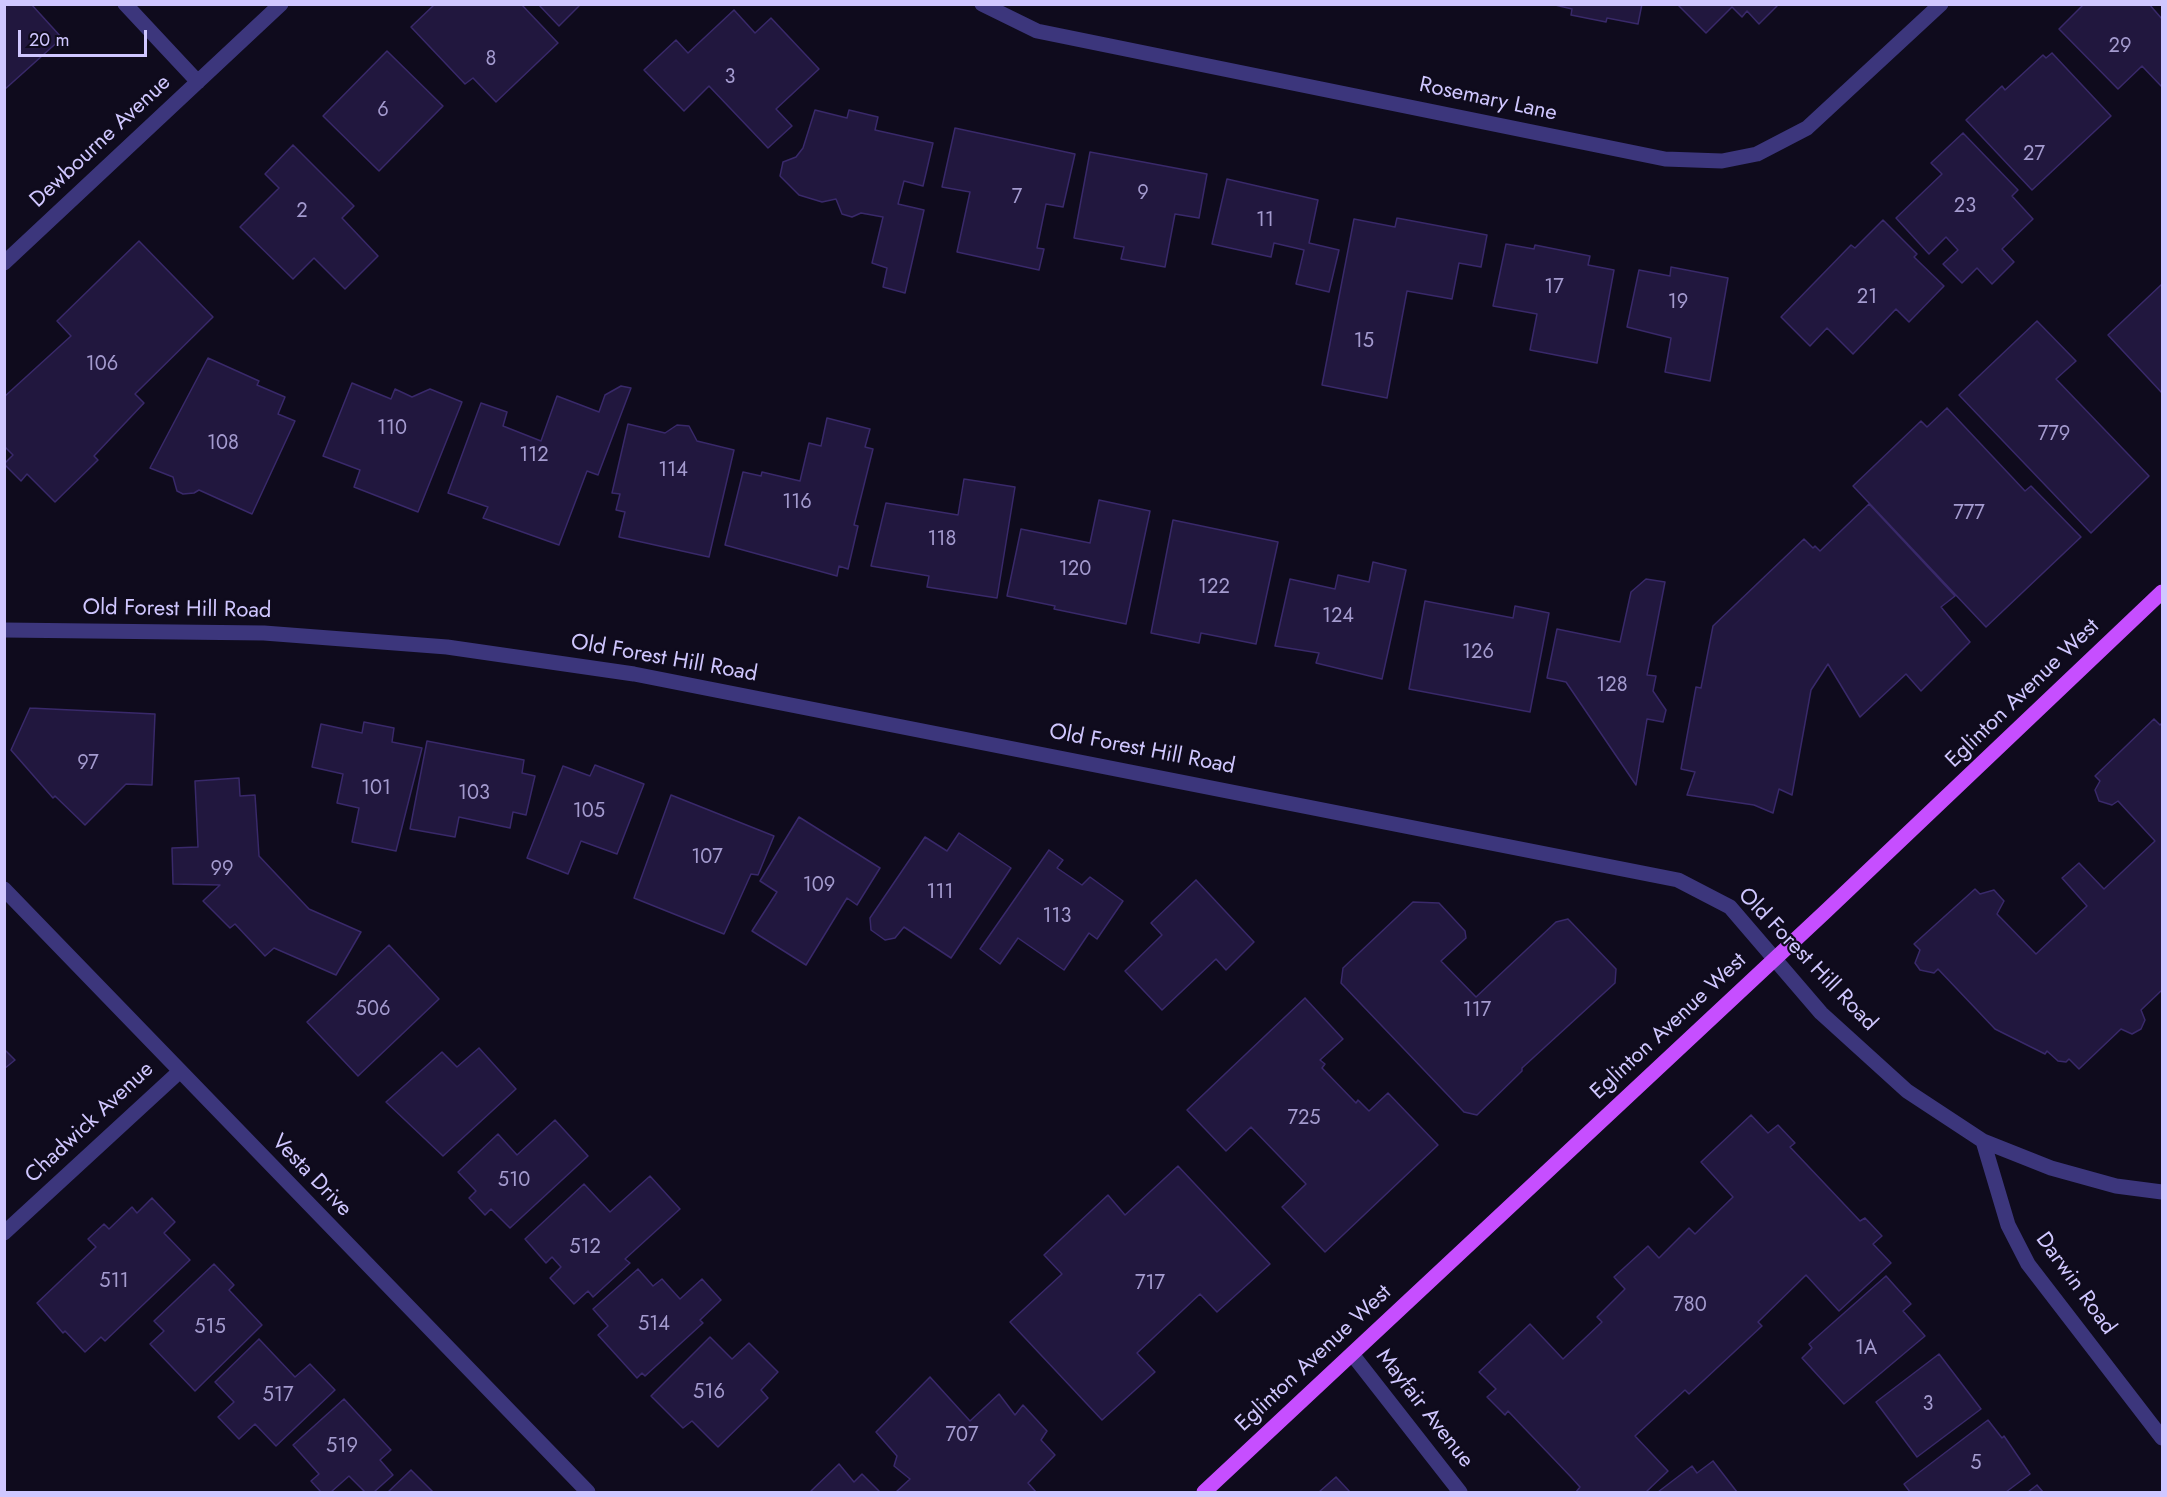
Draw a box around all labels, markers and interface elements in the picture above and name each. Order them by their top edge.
scale bar [21,18,150,56]
text: 20 m [29,27,69,53]
house number: 29 [2109,35,2131,59]
house number: 8 [486,48,496,72]
house number: 3 [725,66,735,90]
street label: Dewbourne Avenue [25,70,177,214]
street label: Rosemary Lane [1417,73,1559,127]
house number: 6 [377,99,389,123]
house number: 27 [2023,143,2045,167]
house number: 9 [1137,182,1149,206]
house number: 7 [1012,186,1022,210]
house number: 23 [1954,195,1976,219]
house number: 2 [296,200,308,224]
house number: 11 [1256,209,1274,233]
house number: 17 [1544,276,1564,300]
house number: 21 [1857,286,1877,310]
house number: 19 [1668,291,1688,315]
house number: 15 [1354,330,1374,354]
house number: 106 [86,353,118,377]
house number: 110 [377,417,407,441]
house number: 779 [2038,423,2070,447]
house number: 108 [207,432,239,456]
house number: 112 [519,444,549,468]
house number: 114 [658,459,688,483]
house number: 116 [782,491,812,515]
house number: 777 [1953,502,1985,526]
house number: 118 [928,528,956,552]
house number: 120 [1059,558,1091,582]
house number: 122 [1198,576,1230,600]
street label: Old Forest Hill Road [82,595,272,625]
house number: 124 [1322,605,1354,629]
street label: Eglinton Avenue West [1941,614,2105,774]
street label: Old Forest Hill Road [569,630,759,688]
house number: 126 [1462,641,1494,665]
house number: 128 [1596,674,1628,698]
street label: Old Forest Hill Road [1047,719,1237,781]
house number: 97 [77,752,99,776]
house number: 101 [361,777,391,801]
house number: 103 [458,782,490,806]
house number: 105 [573,800,605,824]
house number: 107 [691,846,723,870]
house number: 99 [210,858,234,882]
house number: 109 [803,874,835,898]
house number: 111 [927,881,953,905]
street label: Old Forest Hill Road [1732,883,1882,1037]
house number: 113 [1043,905,1071,929]
street label: Eglinton Avenue West [1586,948,1752,1106]
house number: 506 [356,998,390,1022]
house number: 117 [1463,999,1491,1023]
street label: Chadwick Avenue [20,1057,160,1189]
house number: 725 [1287,1107,1321,1131]
street label: Vesta Drive [265,1129,357,1223]
house number: 510 [498,1169,530,1193]
street label: Darwin Road [2029,1228,2121,1340]
house number: 512 [569,1236,601,1260]
house number: 511 [99,1270,129,1294]
house number: 717 [1135,1272,1165,1296]
street label: Eglinton Avenue West [1231,1280,1397,1438]
house number: 780 [1673,1294,1707,1318]
house number: 514 [638,1313,670,1337]
house number: 515 [194,1316,226,1340]
house number: 1A [1855,1337,1877,1361]
street label: Mayfair Avenue [1370,1344,1478,1474]
house number: 516 [693,1381,725,1405]
house number: 517 [263,1384,293,1408]
house number: 3 [1923,1393,1933,1417]
house number: 707 [946,1424,978,1448]
house number: 519 [326,1435,358,1459]
house number: 5 [1970,1452,1982,1476]

